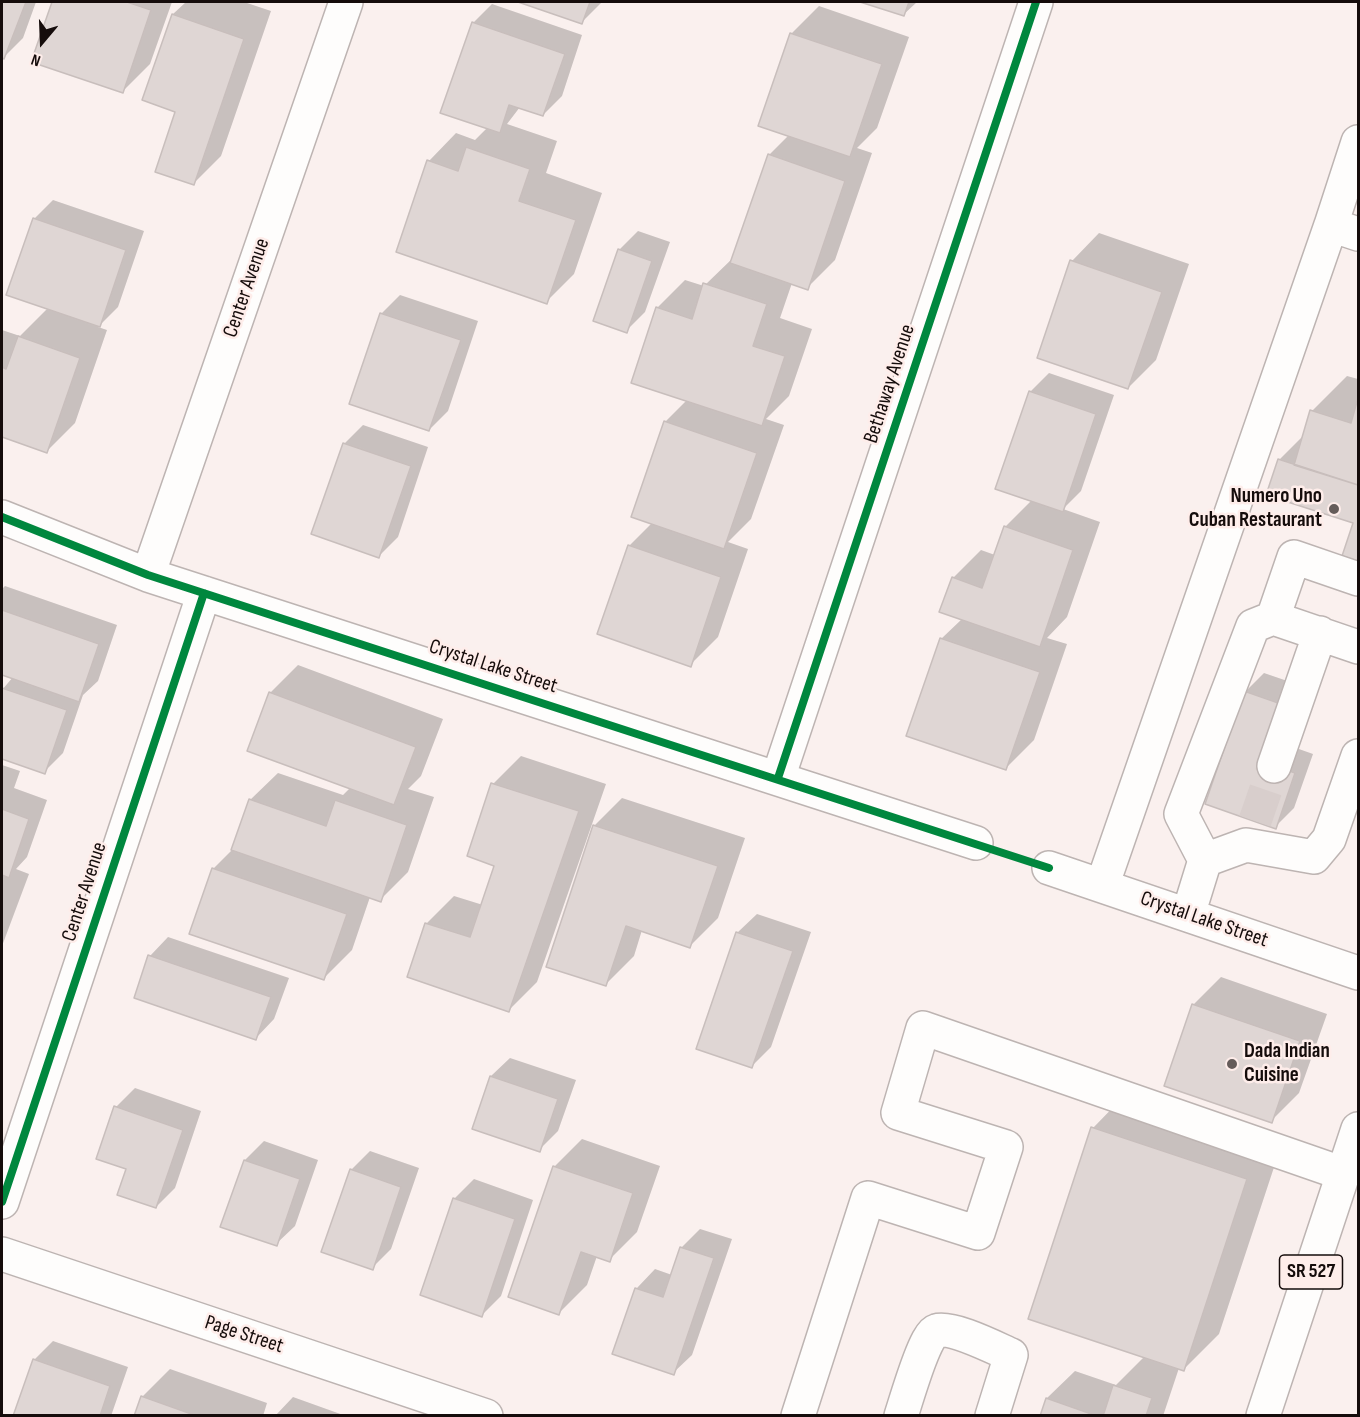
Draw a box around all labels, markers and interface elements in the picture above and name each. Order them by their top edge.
north arrow [12,12,72,72]
text: N [29,49,43,70]
street label: Center Avenue [218,235,276,341]
street label: Bethaway Avenue [859,321,921,447]
place label: Numero Uno Cuban Restaurant [1189,484,1322,534]
marker: Numero Uno Cuban Restaurant [1327,502,1341,516]
street label: Crystal Lake Street [426,634,560,700]
street label: Center Avenue [57,839,113,945]
street label: Crystal Lake Street [1137,886,1271,954]
place label: Dada Indian Cuisine [1244,1039,1330,1089]
marker: Dada Indian Cuisine [1225,1057,1239,1071]
road number: SR 527 [1280,1255,1342,1289]
street label: Page Street [202,1310,286,1360]

